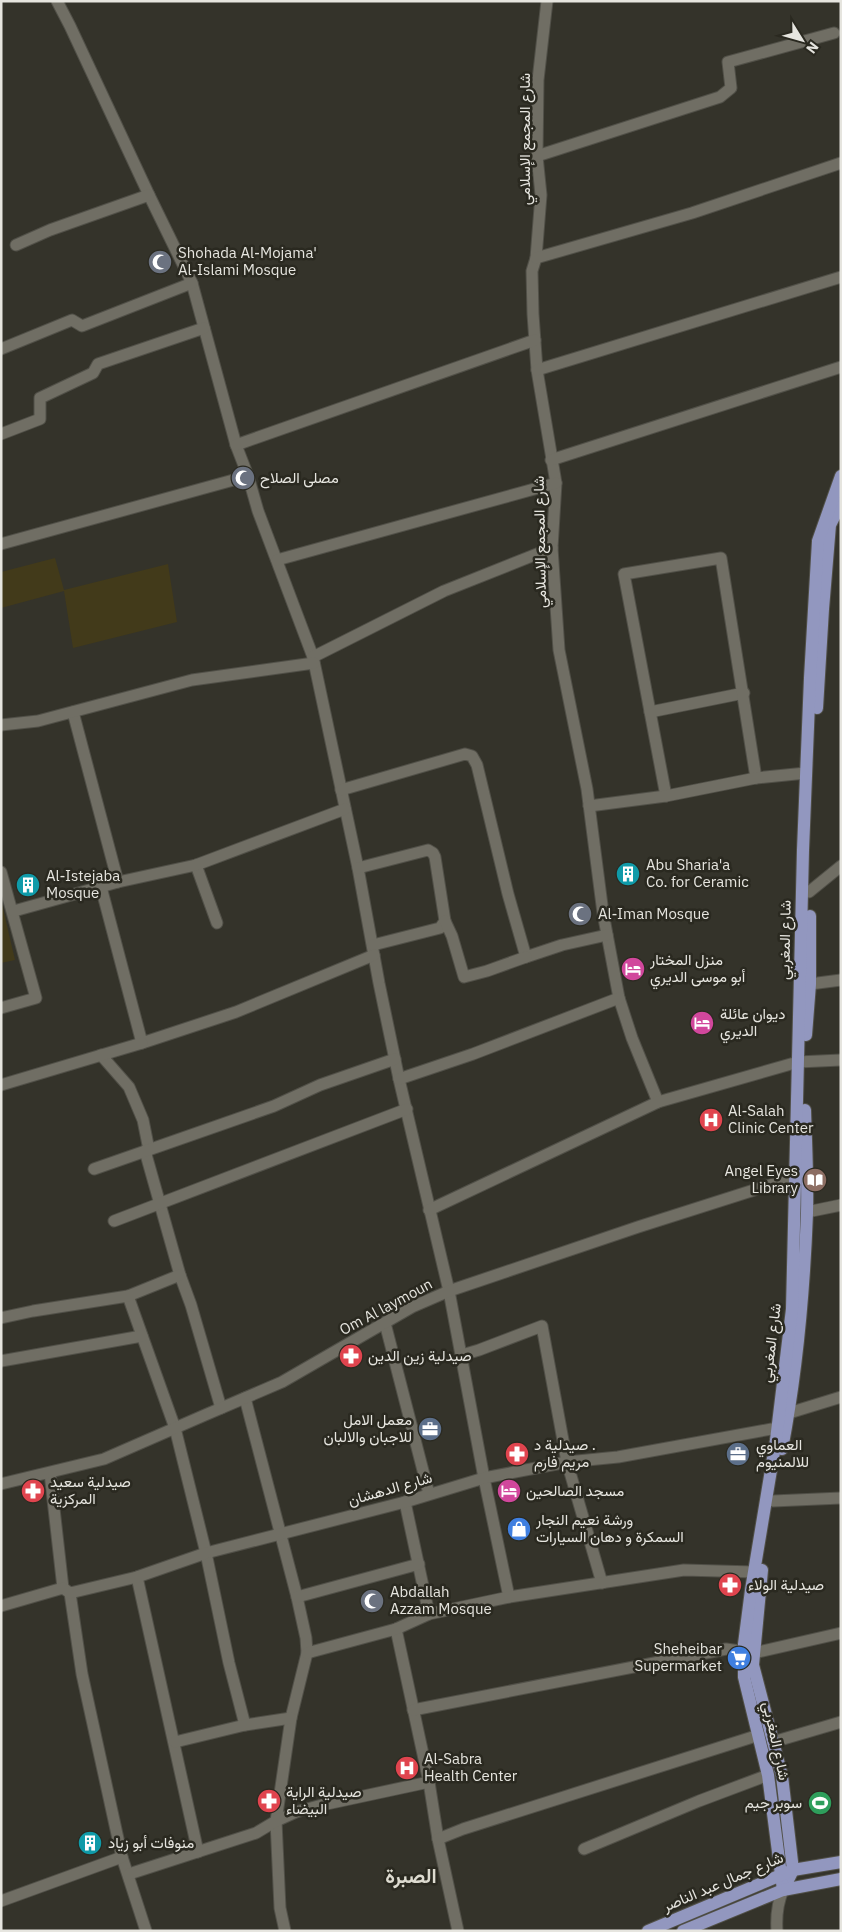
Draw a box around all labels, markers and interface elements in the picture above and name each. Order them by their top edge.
north arrow [777,15,827,65]
text: N [802,38,823,57]
street label: شارع المجمع الإسلامي [515,73,538,205]
place label: Shohada Al-Mojama' Al-Islami Mosque [178,243,317,279]
mosque icon: Shohada Al-Mojama' Al-Islami Mosque [147,249,173,275]
mosque icon: مصلى الصلاح [230,465,256,491]
place label: مصلى الصلاح [260,468,339,489]
street label: شارع المجمع الإسلامي [529,475,554,608]
place label: Abu Sharia'a Co. for Ceramic [646,855,749,891]
building icon: Abu Sharia'a Co. for Ceramic [615,861,641,887]
place label: Al-Istejaba Mosque [46,866,120,902]
building icon: Al-Istejaba Mosque [15,872,41,898]
street label: شارع المغربي [774,900,799,980]
mosque icon: Al-Iman Mosque [567,901,593,927]
place label: Al-Iman Mosque [598,904,710,923]
place label: منزل المختار أبو موسى الديري [649,950,746,990]
hotel icon: منزل المختار أبو موسى الديري [620,956,646,982]
place label: ديوان عائلة الديري [720,1004,785,1044]
hotel icon: ديوان عائلة الديري [689,1010,715,1036]
place label: Al-Salah Clinic Center [728,1101,814,1137]
hospital icon: Al-Salah Clinic Center [698,1107,724,1133]
place label: Angel Eyes Library [724,1161,799,1197]
library icon: Angel Eyes Library [802,1167,828,1193]
street label: Om Al laymoun [336,1274,435,1339]
street label: شارع المغربي [756,1302,789,1384]
pharmacy icon: صيدلية زين الدين [338,1343,364,1369]
place label: صيدلية زين الدين [368,1346,472,1366]
place label: معمل الامل للاجبان والالبان [324,1410,412,1446]
office icon: معمل الامل للاجبان والالبان [417,1416,443,1442]
place label: صيدلية د . مريم فارم [534,1435,596,1472]
place label: العماوي للالمنيوم [756,1435,809,1472]
pharmacy icon: صيدلية د . مريم فارم [504,1441,530,1467]
office icon: العماوي للالمنيوم [725,1441,751,1467]
street label: شارع الدهشان [346,1467,435,1512]
place label: صيدلية سعيد المركزية [50,1472,131,1508]
pharmacy icon: صيدلية سعيد المركزية [20,1478,46,1504]
hotel icon: مسجد الصالحين [496,1478,522,1504]
place label: مسجد الصالحين [526,1481,624,1501]
place label: ورشة نعيم النجار السمكرة و دهان السيارات [535,1510,684,1546]
shop icon: ورشة نعيم النجار السمكرة و دهان السيارات [506,1516,532,1542]
pharmacy icon: صيدلية الولاء [717,1572,743,1598]
place label: صيدلية الولاء [748,1575,824,1594]
place label: Abdallah Azzam Mosque [390,1582,492,1618]
mosque icon: Abdallah Azzam Mosque [359,1588,385,1614]
place label: Sheheibar Supermarket [635,1639,722,1675]
supermarket icon: Sheheibar Supermarket [726,1645,752,1671]
street label: شارع المغربي [755,1700,794,1783]
place label: Al-Sabra Health Center [424,1749,518,1785]
hospital icon: Al-Sabra Health Center [394,1755,420,1781]
place label: صيدلية الراية البيضاء [286,1782,362,1818]
pharmacy icon: صيدلية الراية البيضاء [256,1788,282,1814]
sports icon: سوبر جيم [807,1790,833,1816]
place label: سوبر جيم [745,1793,802,1813]
building icon: منوفات أبو زياد [77,1830,103,1856]
place label: منوفات أبو زياد [108,1833,194,1852]
street label: شارع جمال عبد الناصر [659,1848,787,1918]
district label: الصبرة [385,1862,437,1889]

